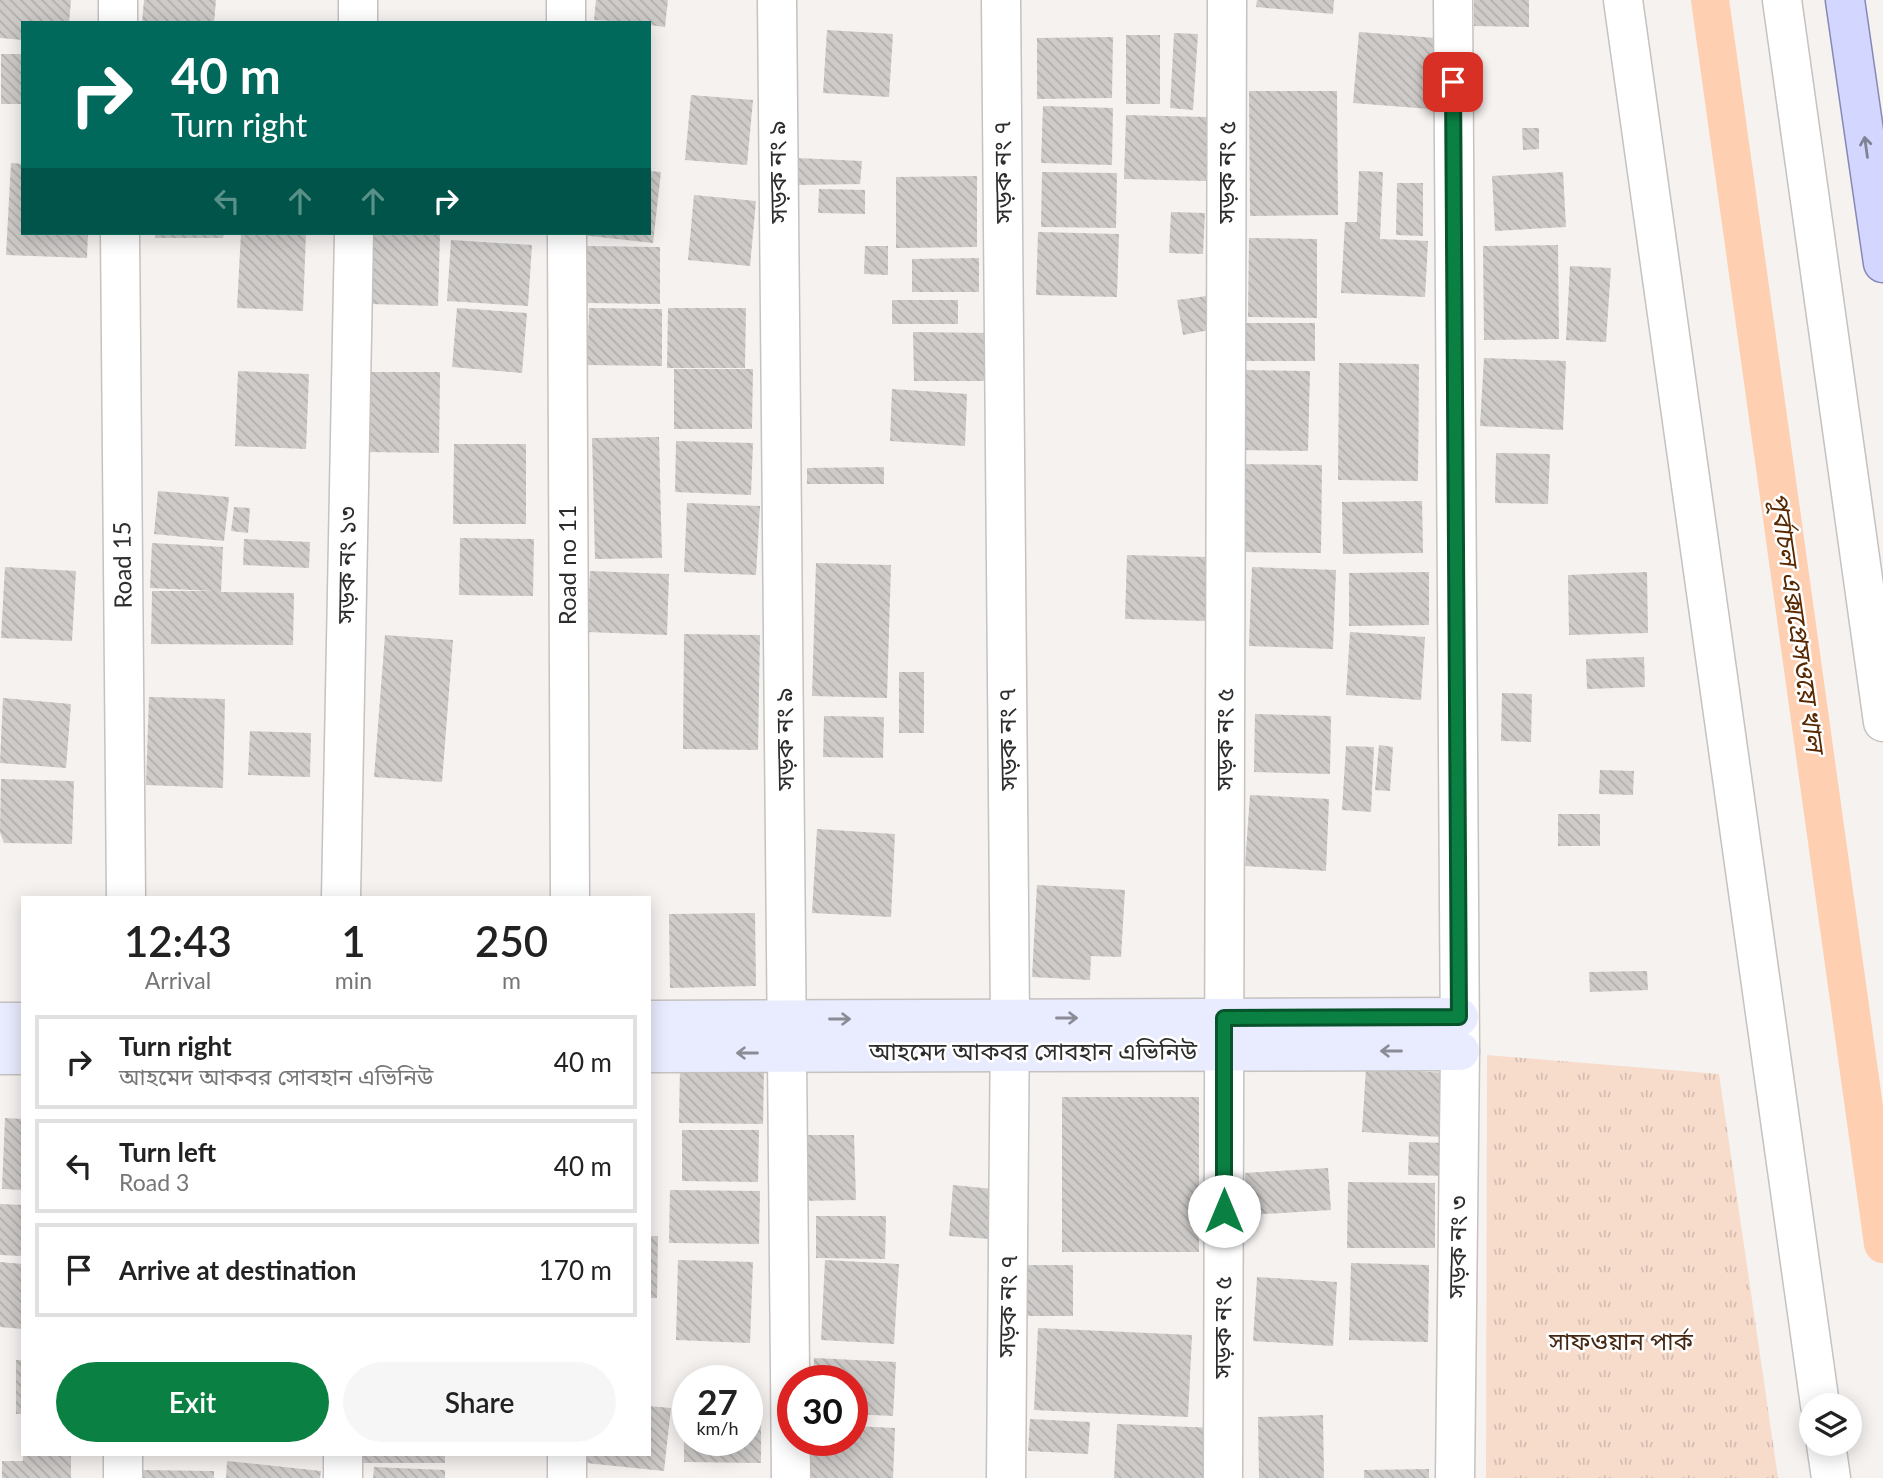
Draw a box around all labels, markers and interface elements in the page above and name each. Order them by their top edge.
text: 40 m [171,46,281,104]
icon: right [56,49,147,140]
pin [1423,52,1483,112]
icon: arrive [1434,63,1472,101]
text: Turn right [171,105,307,144]
street label: সড়ক নং ৯ [761,120,792,225]
street label: সড়ক নং ৭ [986,120,1017,225]
street label: সড়ক নং ৫ [1211,121,1240,224]
one-way arrow [1859,136,1872,159]
icon: left [208,182,246,220]
icon: ahead [281,182,319,220]
icon: ahead [354,182,392,220]
icon: right [427,182,465,220]
water label: পূর্বাচল এক্সপ্রেসওয়ে খাল [1763,490,1833,759]
street label: Road no 11 [552,505,581,625]
street label: সড়ক নং ১৩ [330,506,361,625]
street label: Road 15 [106,521,137,609]
street label: সড়ক নং ৯ [768,687,799,792]
street label: সড়ক নং ৭ [991,687,1022,792]
street label: সড়ক নং ৫ [1209,688,1238,791]
text: 12:43 [124,916,232,966]
text: 1 [341,916,366,966]
text: 250 [475,916,548,966]
text: Arrival [145,966,211,994]
text: min [335,966,372,994]
text: m [502,966,521,994]
one-way arrow [1056,1011,1079,1025]
one-way arrow [828,1012,851,1026]
text: Turn right [119,1030,232,1062]
street label: আহমেদ আকবর সোবহান এভিনিউ [868,1036,1198,1065]
icon: right [60,1043,98,1081]
one-way arrow [1380,1044,1403,1058]
text: 40 m [554,1046,612,1078]
one-way arrow [736,1046,759,1060]
text: আহমেদ আকবর সোবহান এভিনিউ [119,1062,433,1090]
text: Turn left [119,1136,216,1168]
icon: left [60,1147,98,1185]
text: 40 m [554,1150,612,1182]
text: Road 3 [119,1168,189,1196]
position arrow [1187,1174,1261,1248]
street label: সড়ক নং ৩ [1441,1195,1472,1300]
icon: arrive [60,1251,98,1289]
text: Arrive at destination [119,1254,356,1286]
text: 170 m [539,1254,612,1286]
street label: সড়ক নং ৭ [991,1254,1022,1359]
street label: সড়ক নং ৫ [1207,1276,1236,1379]
park label: সাফওয়ান পার্ক [1548,1326,1694,1355]
button: Exit [56,1362,329,1442]
button: Share [343,1362,616,1442]
speed limit sign: 30 [777,1365,868,1456]
text: 27 [697,1380,738,1422]
map controls [1799,1393,1862,1456]
button: layers [1799,1393,1862,1456]
text: km/h [696,1417,739,1439]

